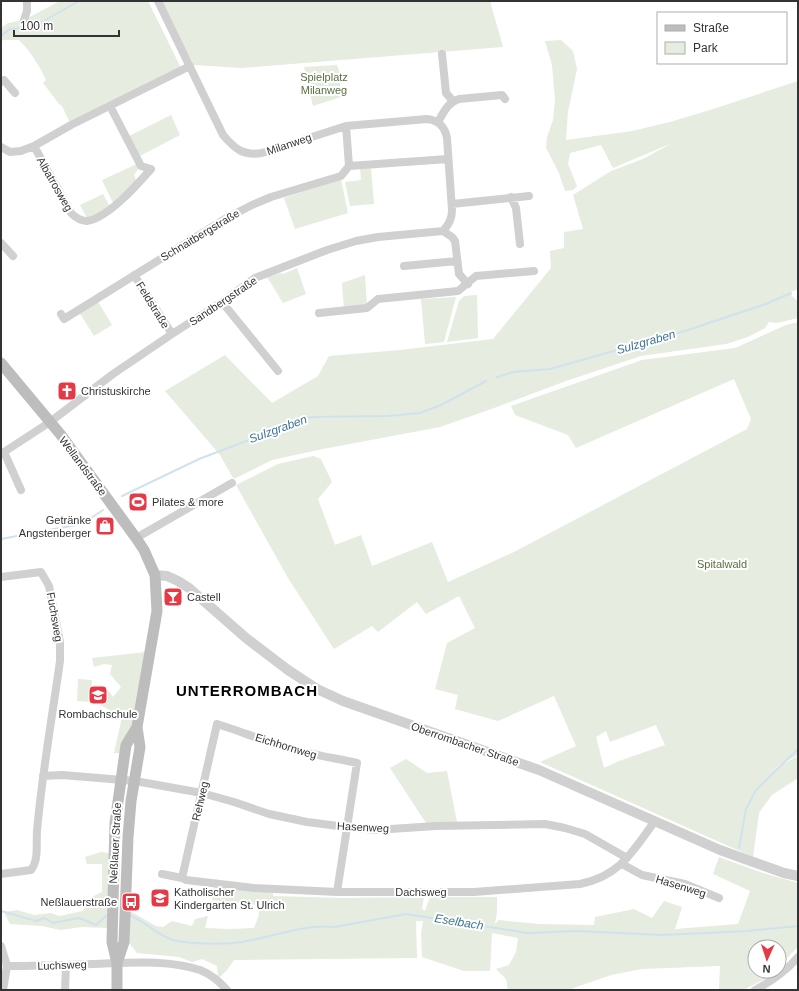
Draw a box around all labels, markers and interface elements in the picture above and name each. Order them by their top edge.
scale bar [14,12,119,38]
legend [657,12,787,64]
text: 100 m [20,19,53,33]
text: Straße [693,21,729,35]
text: Park [693,41,719,55]
park label: Spielplatz Milanweg [300,71,348,96]
street label: Milanweg [265,131,313,157]
street label: Albatrosweg [35,155,75,213]
street label: Schnaitbergstraße [158,207,242,263]
street label: Sandbergstraße [187,274,259,328]
street label: Feldstraße [134,280,172,330]
water label: Sulzgraben [615,327,677,357]
church icon: Christuskirche [56,380,78,402]
place label: Christuskirche [81,385,151,397]
water label: Sulzgraben [247,412,309,446]
street label: Wellandstraße [57,434,109,498]
sports icon: Pilates & more [127,491,149,513]
place label: Pilates & more [152,496,224,508]
place label: Getränke Angstenberger [19,514,91,539]
shop icon: Getränke Angstenberger [94,515,116,537]
park label: Spitalwald [697,558,747,570]
bar icon: Castell [162,586,184,608]
street label: Fuchsweg [45,591,65,643]
place label: Castell [187,591,221,603]
district label: UNTERROMBACH [176,682,318,699]
school or university icon: Rombachschule [87,684,109,706]
place label: Rombachschule [59,708,137,720]
street label: Oberrombacher Straße [410,720,520,768]
street label: Eichhornweg [254,731,318,761]
street label: Rehweg [190,780,210,822]
street label: Neßlauer Straße [107,802,123,884]
street label: Hasenweg [337,820,389,834]
street label: Hasenweg [654,873,708,899]
place label: Katholischer Kindergarten St. Ulrich [174,886,285,911]
street label: Dachsweg [395,886,447,898]
school or university icon: Katholischer Kindergarten St. Ulrich [149,887,171,909]
bus stop icon: Neßlauerstraße [120,891,142,913]
place label: Neßlauerstraße [41,896,117,908]
water label: Eselbach [434,911,485,933]
north arrow [747,939,787,979]
street label: Luchsweg [37,958,87,972]
text: N [762,963,771,975]

